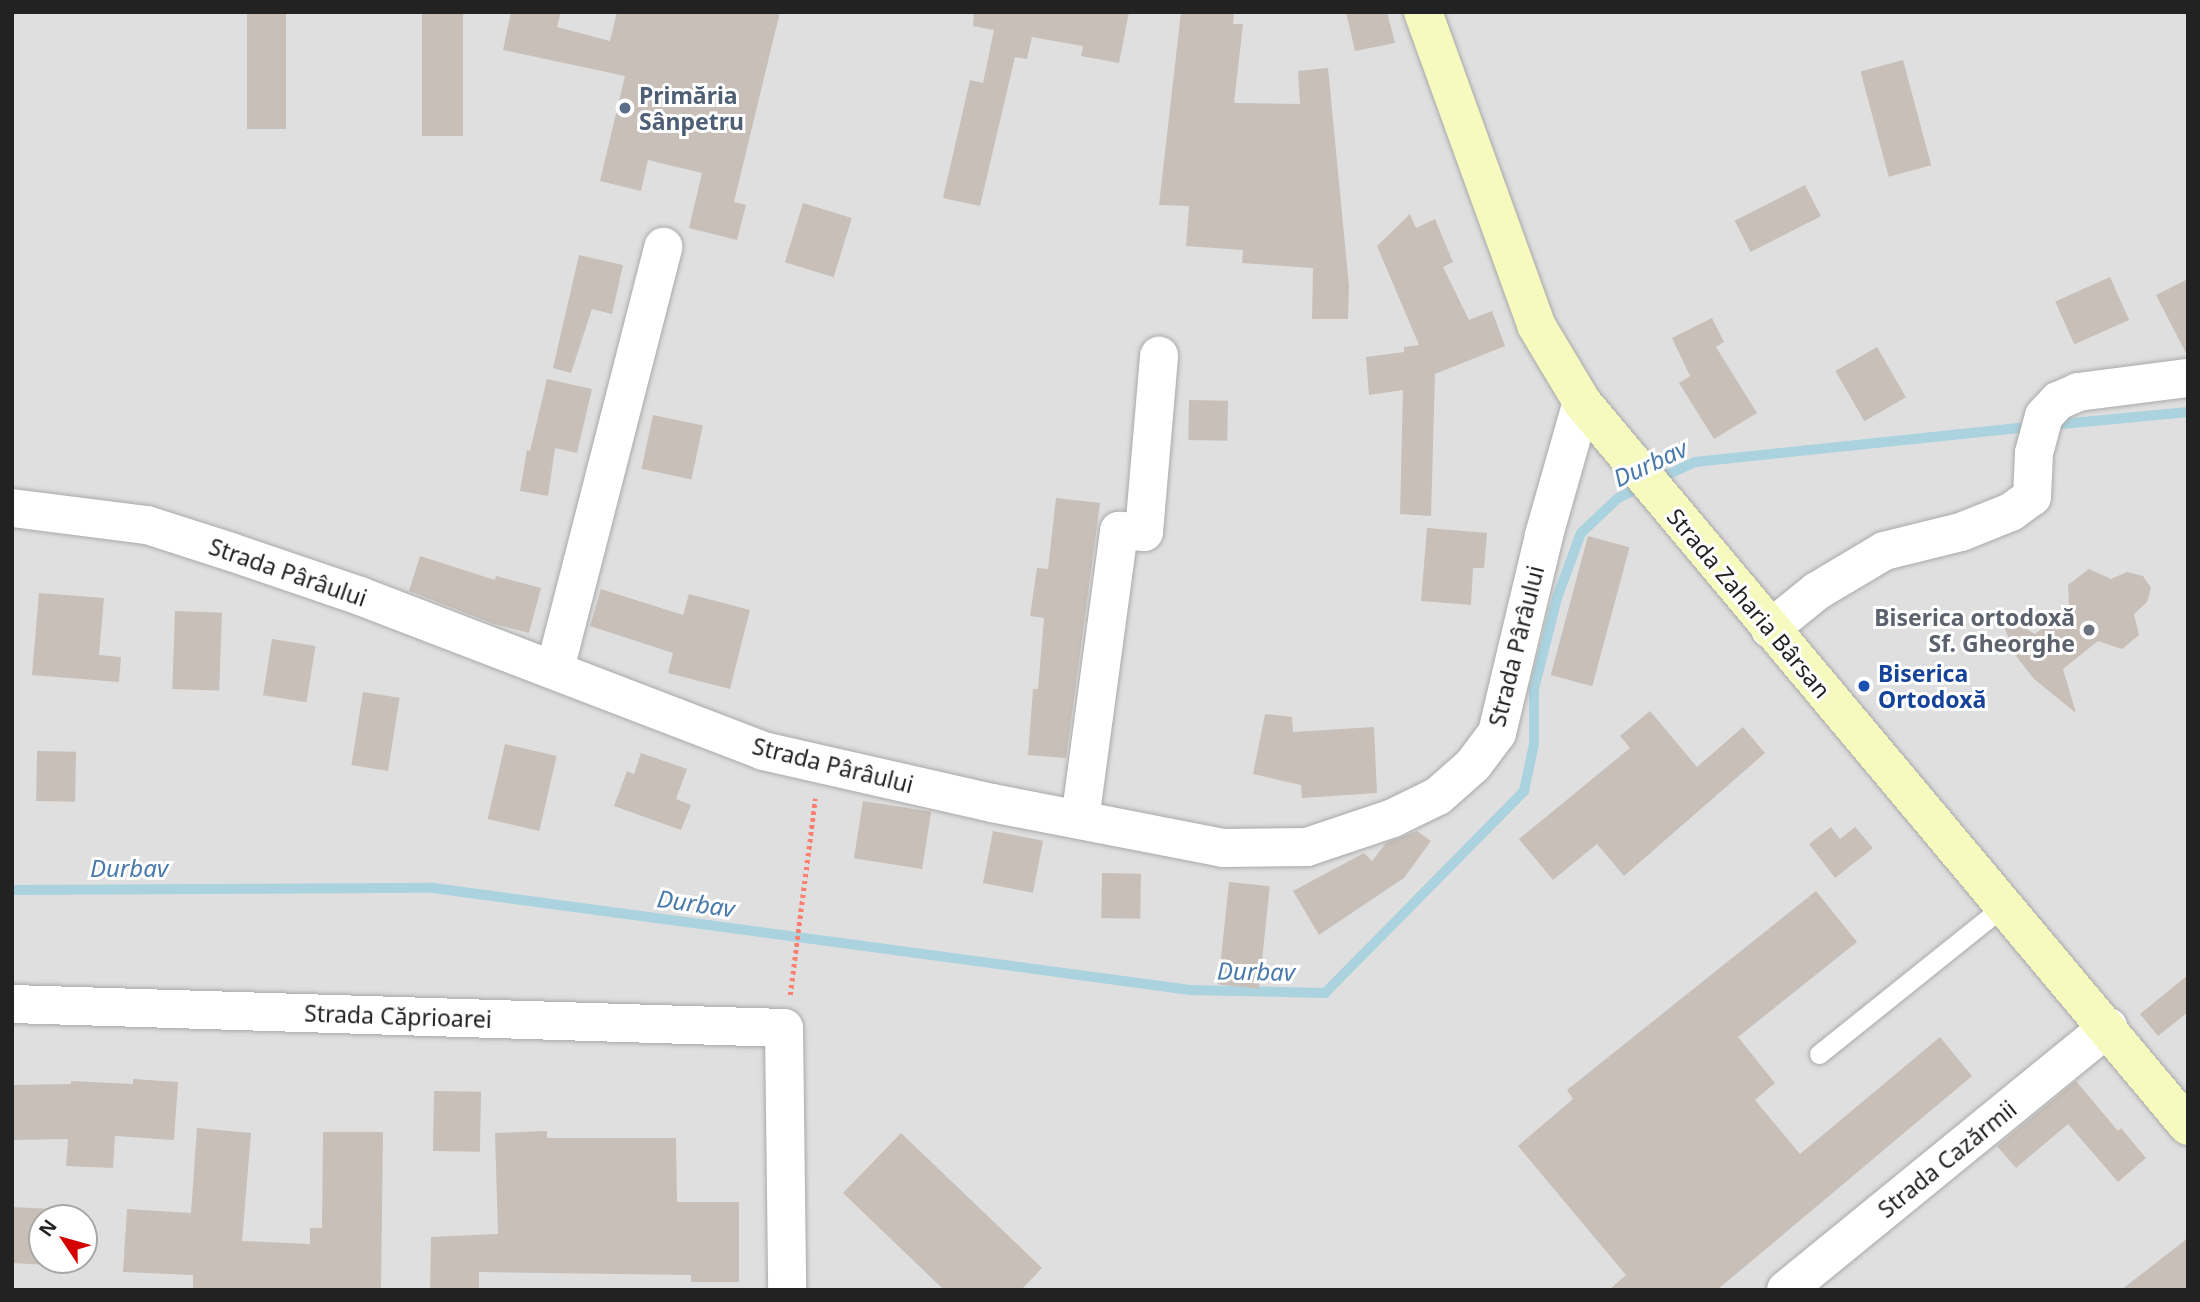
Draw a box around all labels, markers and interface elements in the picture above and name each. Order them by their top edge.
place label: Primăria Sânpetru [639,81,744,135]
marker: Primăria Sânpetru [617,100,633,116]
water label: Durbav [1608,433,1692,493]
street label: Strada Zaharia Bârsan [1662,503,1836,703]
street label: Strada Pârâului [206,532,370,612]
street label: Strada Pârâului [1483,563,1549,729]
place label: Biserica ortodoxă Sf. Gheorghe [1874,603,2075,657]
marker: Biserica ortodoxă Sf. Gheorghe [2081,622,2097,638]
place label: Biserica Ortodoxă [1878,659,1986,713]
marker: Biserica Ortodoxă [1856,678,1872,694]
street label: Strada Pârâului [750,732,916,798]
water label: Durbav [90,854,168,882]
water label: Durbav [655,883,737,923]
water label: Durbav [1217,956,1295,986]
street label: Strada Căprioarei [304,999,492,1033]
street label: Strada Cazărmii [1872,1095,2022,1223]
north arrow [28,1204,98,1274]
text: N [33,1214,63,1242]

